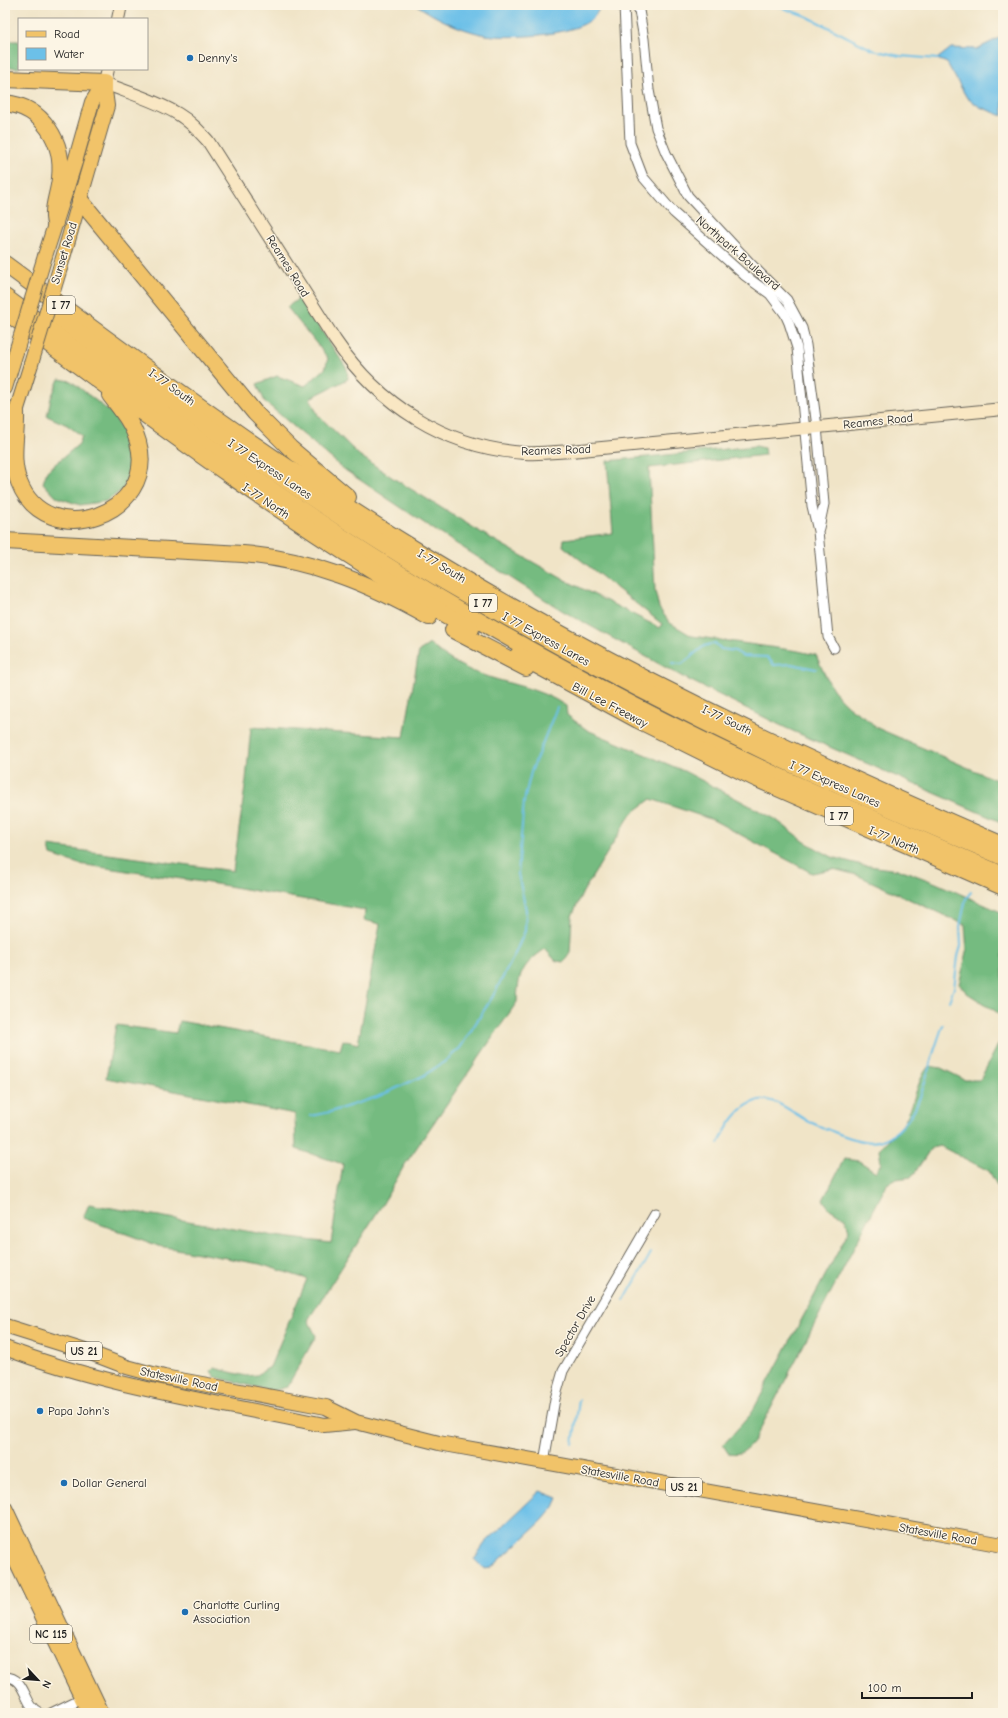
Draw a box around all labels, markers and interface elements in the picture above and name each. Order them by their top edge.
legend [18,18,148,70]
text: Road [54,27,80,41]
text: Water [54,47,84,61]
place label: Denny's [198,51,238,65]
marker: Denny's [185,53,195,63]
street label: Northpark Boulevard [693,213,783,293]
street label: Sunset Road [48,220,80,286]
street label: Reames Road [263,233,313,299]
road number: I 77 [47,296,75,314]
street label: I-77 South [146,366,198,408]
street label: Reames Road [842,410,914,432]
street label: I 77 Express Lanes [226,436,314,502]
street label: Reames Road [521,442,591,458]
street label: I-77 North [240,480,292,522]
street label: I-77 South [415,546,469,586]
road number: I 77 [469,594,497,612]
street label: I 77 Express Lanes [500,609,592,669]
street label: Bill Lee Freeway [570,679,651,731]
street label: I-77 South [700,702,754,738]
street label: I 77 Express Lanes [788,758,882,810]
road number: I 77 [825,807,853,825]
street label: I-77 North [867,823,921,857]
street label: Spector Drive [552,1293,598,1359]
road number: US 21 [66,1342,102,1360]
street label: Statesville Road [139,1364,219,1394]
place label: Papa John's [48,1404,109,1418]
marker: Papa John's [35,1406,45,1416]
street label: Statesville Road [580,1462,660,1490]
place label: Dollar General [72,1476,147,1490]
marker: Dollar General [59,1478,69,1488]
road number: US 21 [666,1478,702,1496]
street label: Statesville Road [898,1520,978,1548]
place label: Charlotte Curling Association [193,1598,280,1626]
marker: Charlotte Curling Association [180,1607,190,1617]
road number: NC 115 [30,1625,72,1643]
north arrow [18,1660,58,1700]
scale bar [862,1674,972,1700]
text: N [39,1678,54,1690]
text: 100 m [868,1681,901,1695]

